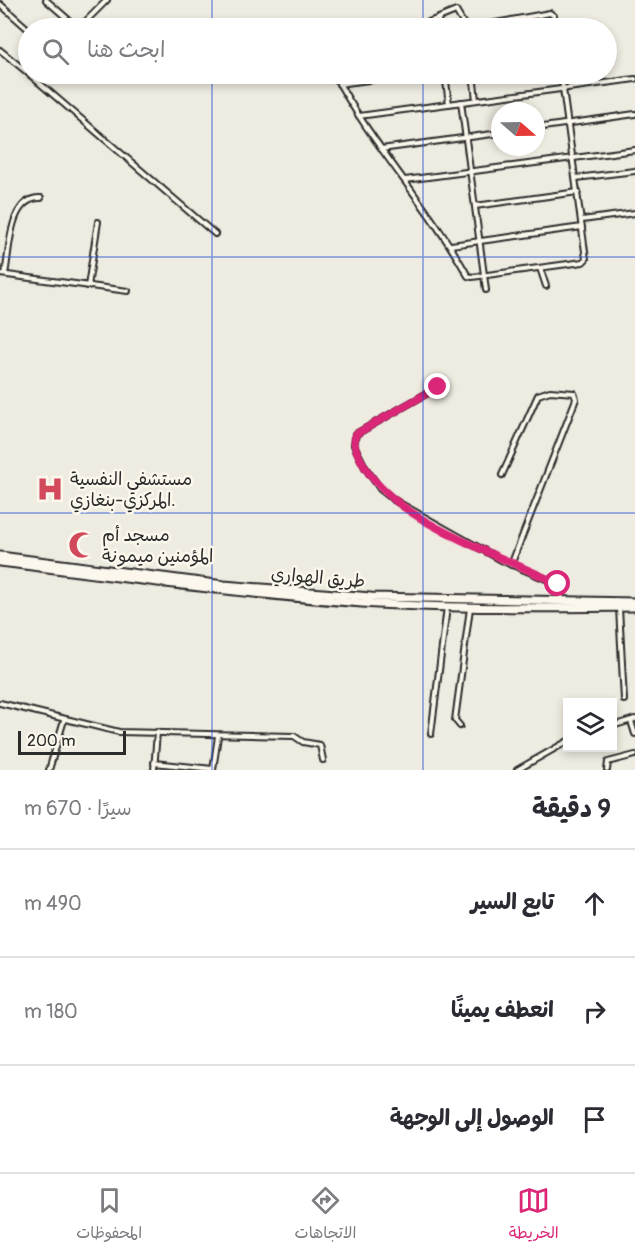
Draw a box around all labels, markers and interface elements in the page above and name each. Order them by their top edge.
search box [18,18,617,84]
icon: search [39,35,72,68]
text: ابحث هنا [87,36,165,64]
north arrow [491,102,545,156]
route end [424,373,450,399]
place label: مستشفي النفسية المركزي-بنغازي. [70,468,192,513]
hospital icon: مستشفي النفسية المركزي-بنغازي. [35,474,65,504]
place label: مسجد أم المؤمنين ميمونة [102,524,213,568]
mosque icon: مسجد أم المؤمنين ميمونة [67,530,97,560]
street label: طريق الهواري [270,562,366,595]
route start [544,570,570,596]
map controls [563,698,617,752]
button: layers [563,698,617,752]
scale bar [18,728,126,756]
text: 200 m [27,731,75,751]
text: 9 دقيقة [532,793,611,825]
text: سيرًا · 670 m [24,796,132,821]
icon: ahead [578,887,611,920]
text: تابع السير [471,888,554,916]
text: 490 m [24,891,82,916]
icon: right [578,995,611,1028]
text: انعطف يمينًا [451,996,554,1024]
text: 180 m [24,999,78,1024]
icon: arrive [578,1103,611,1136]
text: الوصول إلى الوجهة [390,1104,554,1132]
tab: المحفوظات [76,1184,142,1247]
tab: الاتجاهات [295,1184,356,1247]
tab: الخريطة [509,1184,559,1247]

